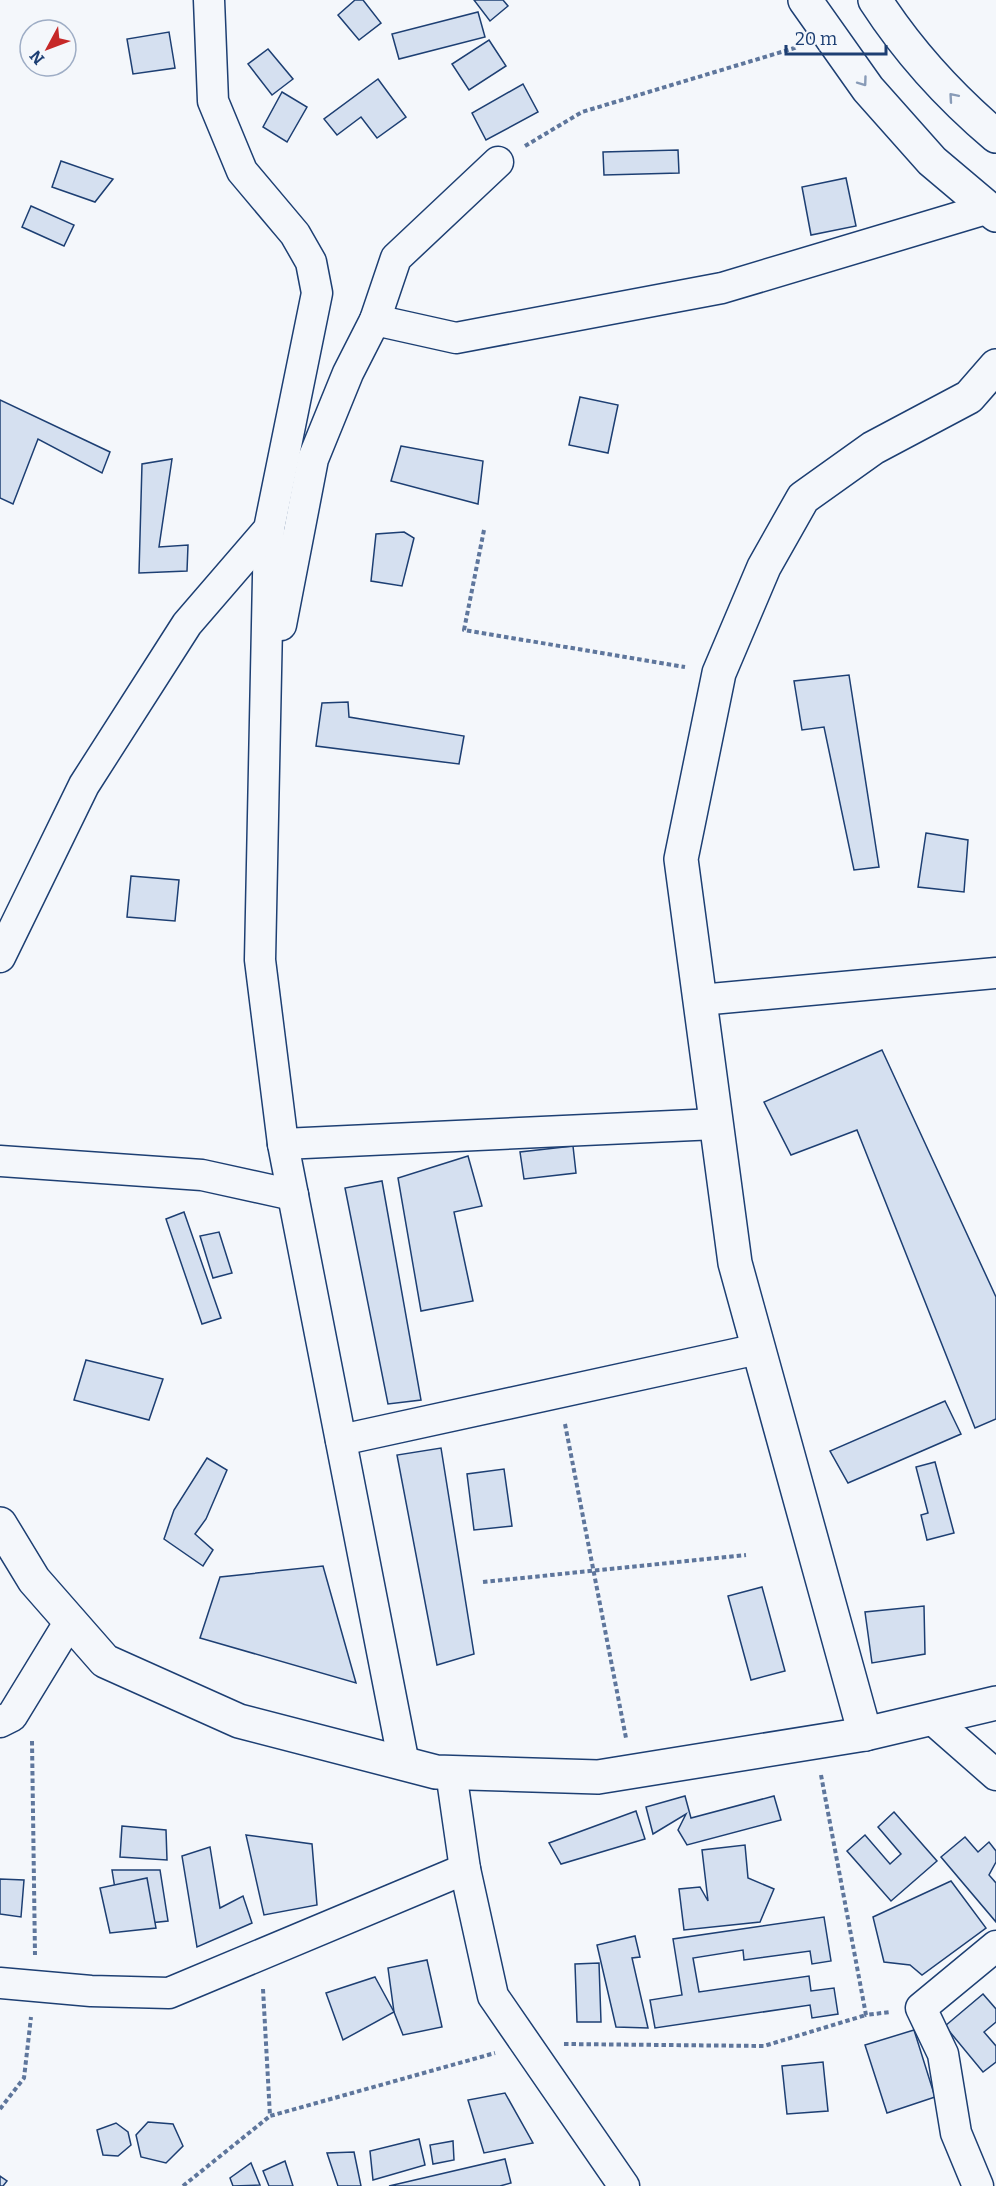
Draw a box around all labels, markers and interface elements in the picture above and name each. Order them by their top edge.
north arrow [18,18,78,78]
scale bar [786,18,886,56]
text: 20 m [795,28,837,50]
text: N [26,47,48,68]
one-way arrow [856,76,867,87]
one-way arrow [949,93,960,104]

